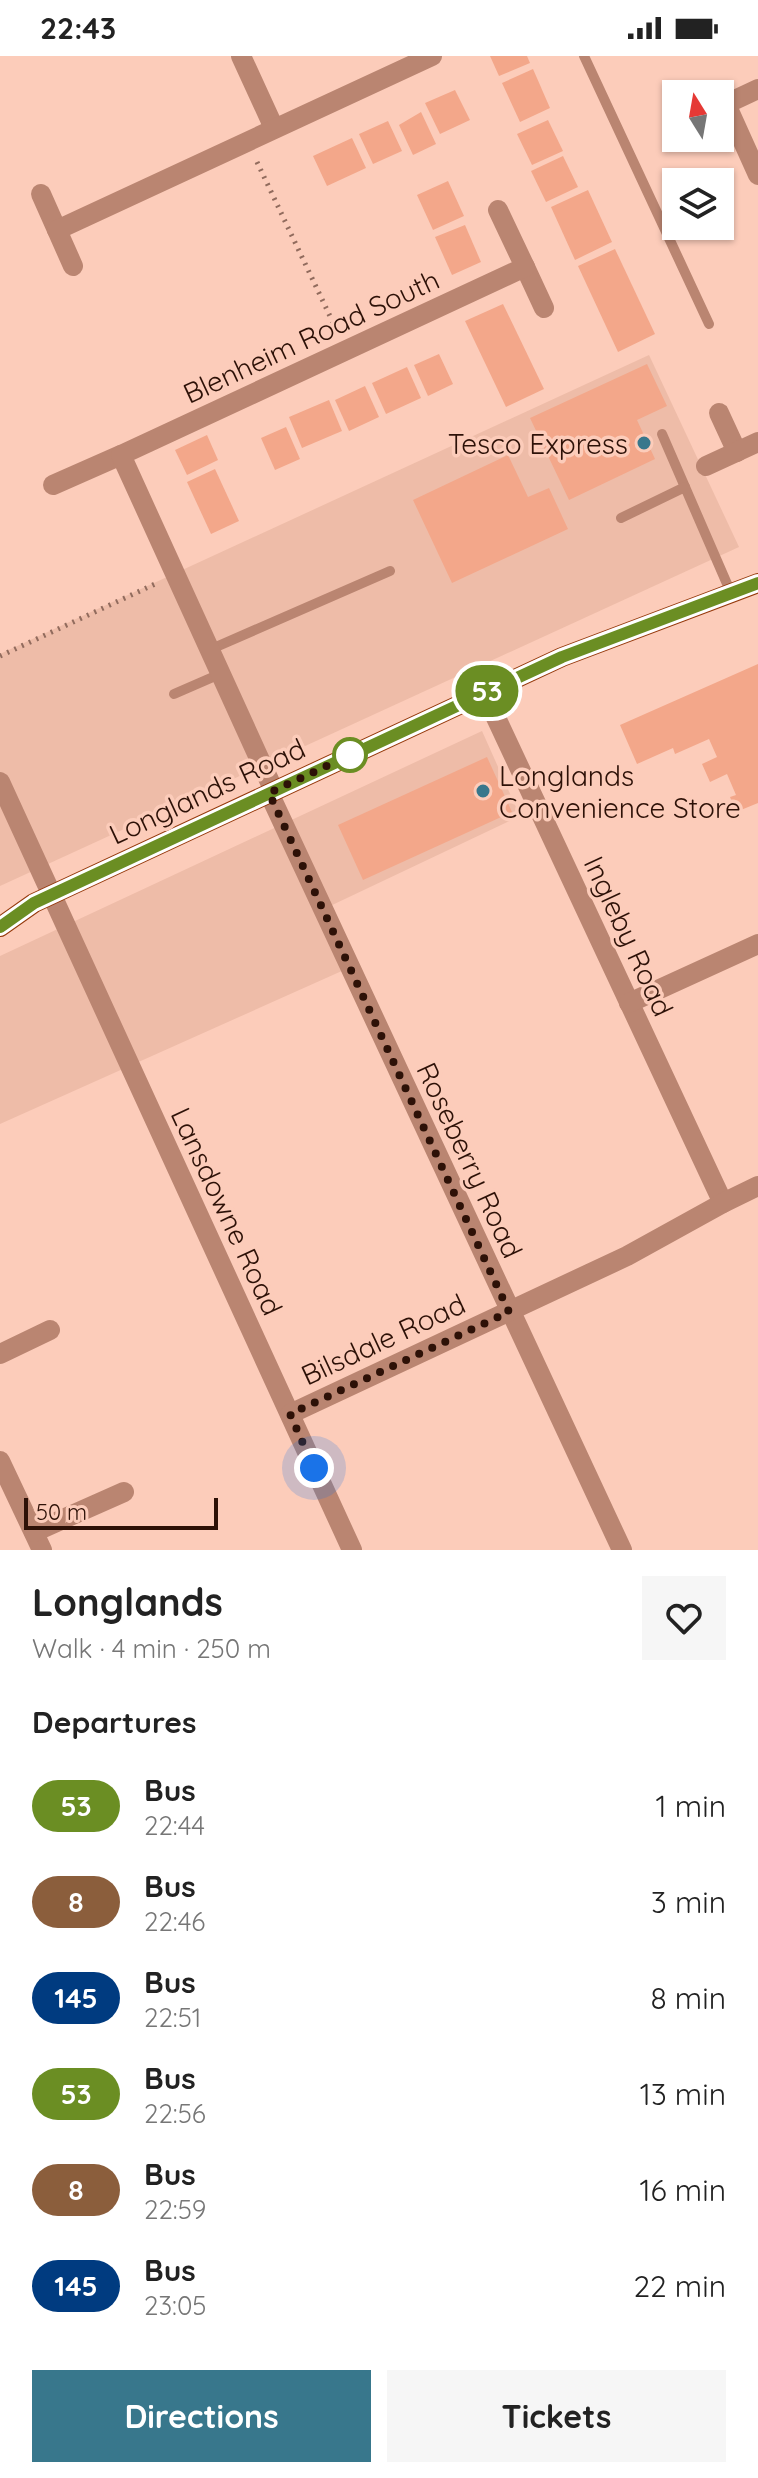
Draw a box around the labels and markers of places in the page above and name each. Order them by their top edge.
place label: Tesco Express [448,426,628,461]
marker: Tesco Express [635,434,653,452]
unlabelled marker [333,738,367,772]
place label: Longlands Convenience Store [499,758,741,825]
marker: Longlands Convenience Store [474,782,492,800]

